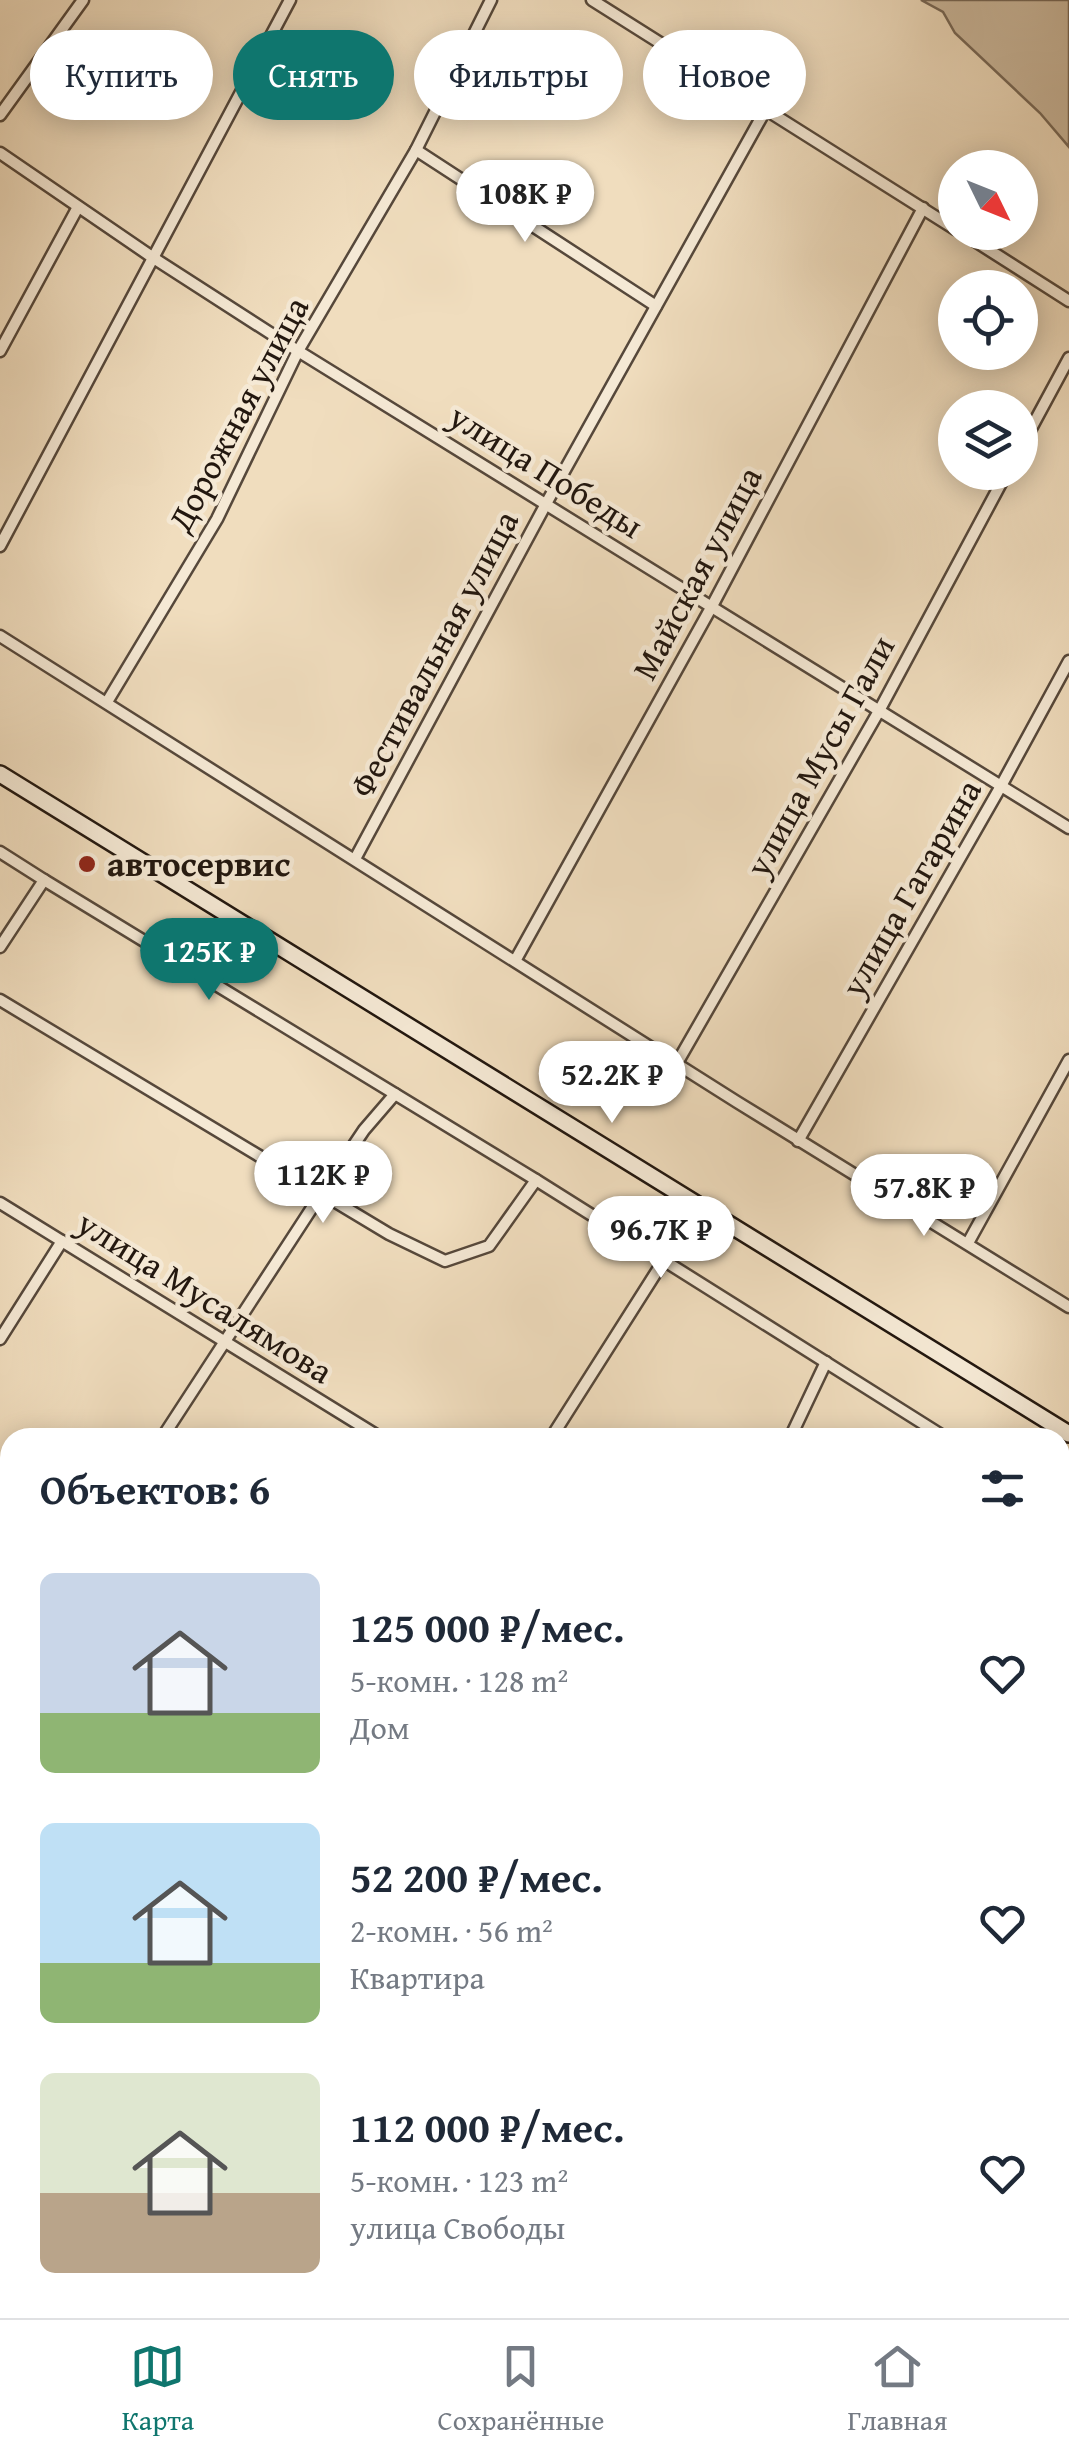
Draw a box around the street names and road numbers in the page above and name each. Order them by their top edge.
street label: Дорожная улица [154,287,321,541]
street label: улица Победы [438,390,653,551]
street label: Майская улица [619,457,774,689]
street label: Фестивальная улица [336,501,531,806]
street label: улица Мусы Гали [732,626,907,887]
street label: улица Гагарина [827,769,994,1007]
street label: улица Мусалямова [67,1197,343,1396]

